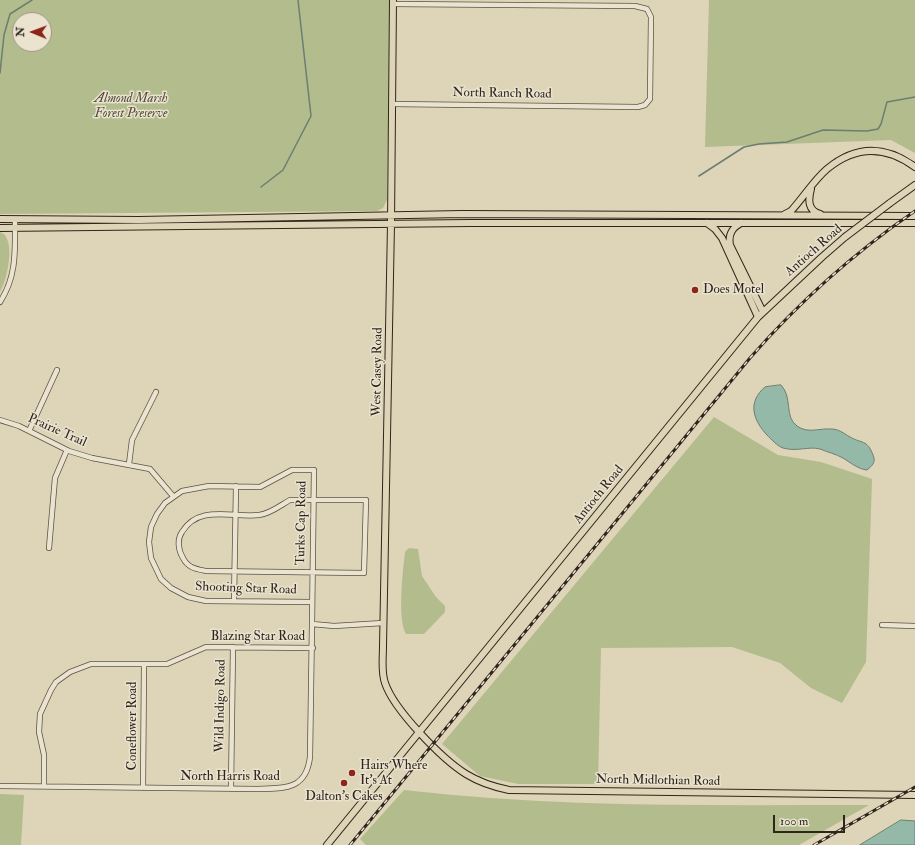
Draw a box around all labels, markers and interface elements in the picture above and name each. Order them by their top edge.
north arrow [12,12,52,52]
text: N [14,27,27,37]
street label: North Ranch Road [452,85,552,103]
park label: Almond Marsh Forest Preserve [94,91,168,122]
street label: Antioch Road [782,222,846,280]
place label: Does Motel [703,282,764,298]
marker: Does Motel [690,285,700,295]
street label: West Casey Road [369,327,387,417]
street label: Prairie Trail [25,411,89,451]
street label: Antioch Road [571,463,627,527]
street label: Turks Cap Road [293,481,311,565]
street label: Shooting Star Road [195,579,297,599]
street label: Blazing Star Road [211,629,305,645]
street label: Wild Indigo Road [212,659,230,753]
street label: Coneflower Road [125,682,141,770]
place label: Hairs Where It's At [360,758,427,789]
marker: Hairs Where It's At [347,768,357,778]
street label: North Harris Road [180,769,280,785]
street label: North Midlothian Road [596,772,720,790]
marker: Dalton's Cakes [339,778,349,788]
place label: Dalton's Cakes [305,789,383,805]
scale bar [775,807,847,833]
text: 100 m [780,814,808,829]

